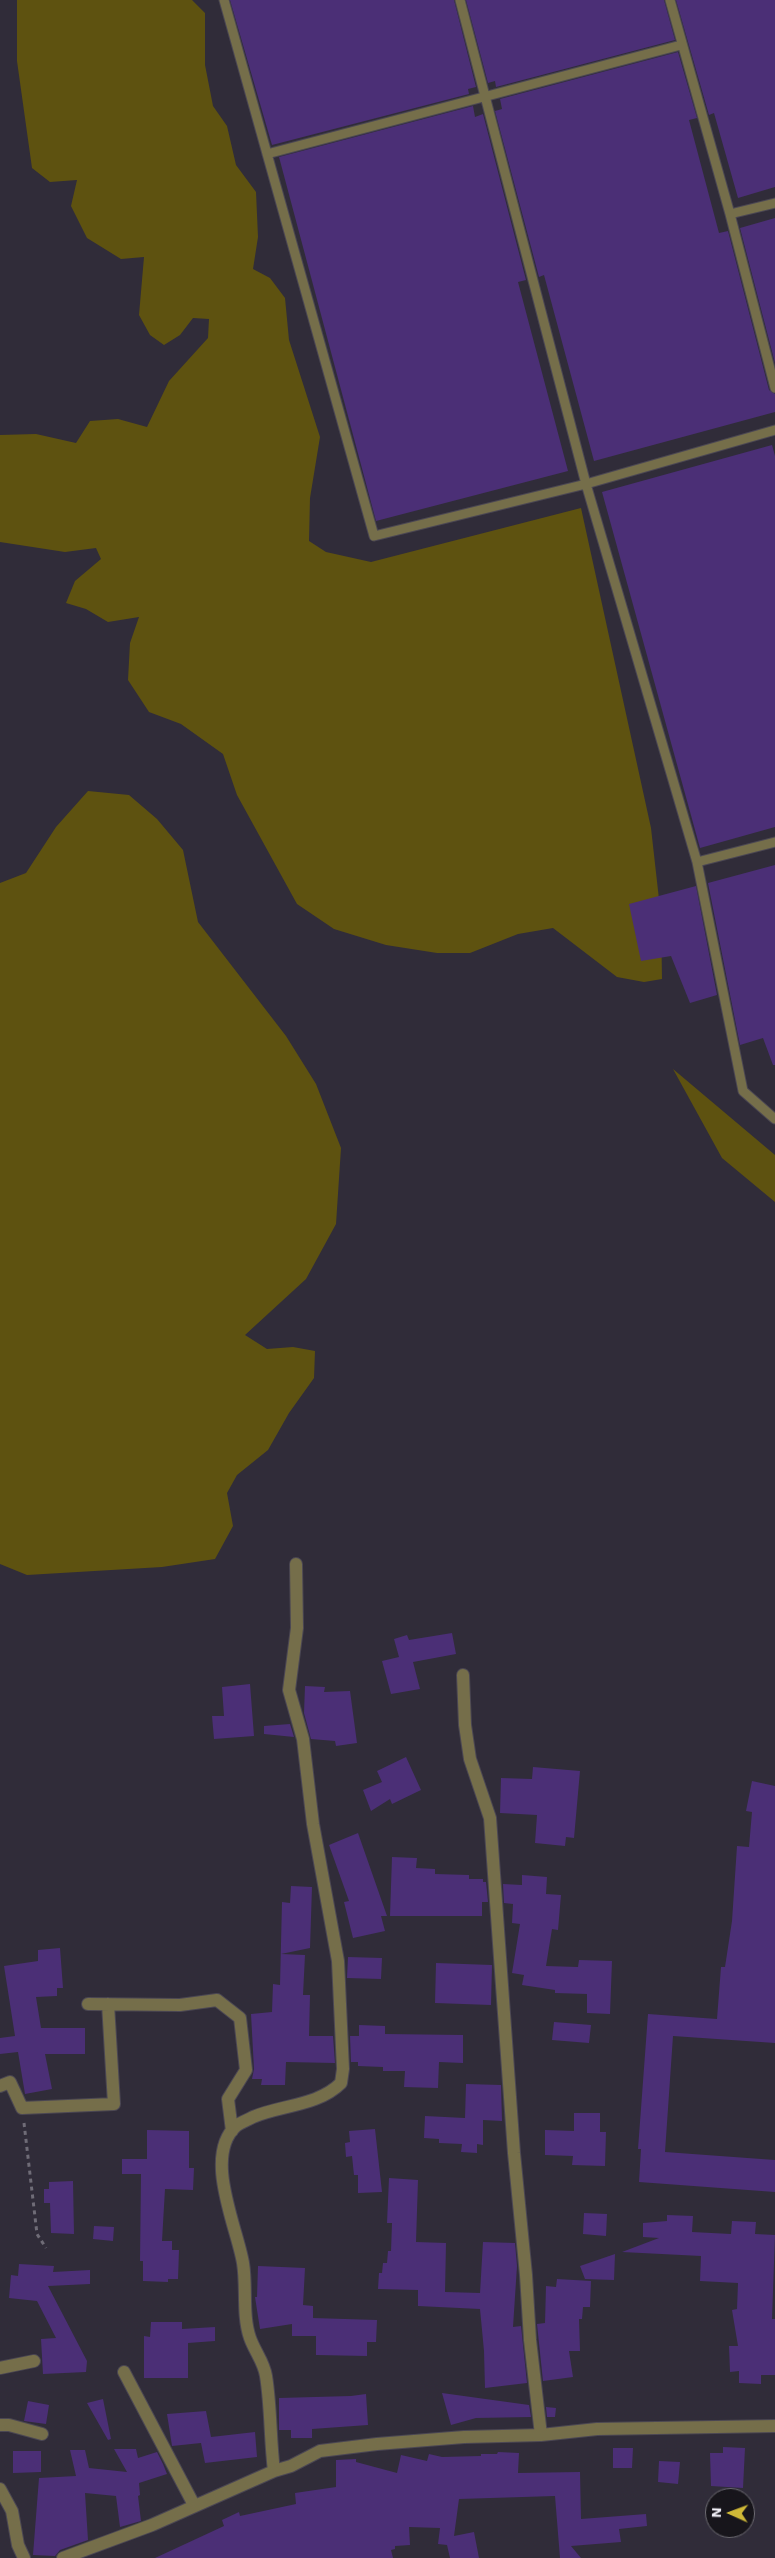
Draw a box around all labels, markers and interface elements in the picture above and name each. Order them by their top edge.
north arrow [705,2488,755,2538]
text: N [708,2507,724,2518]

